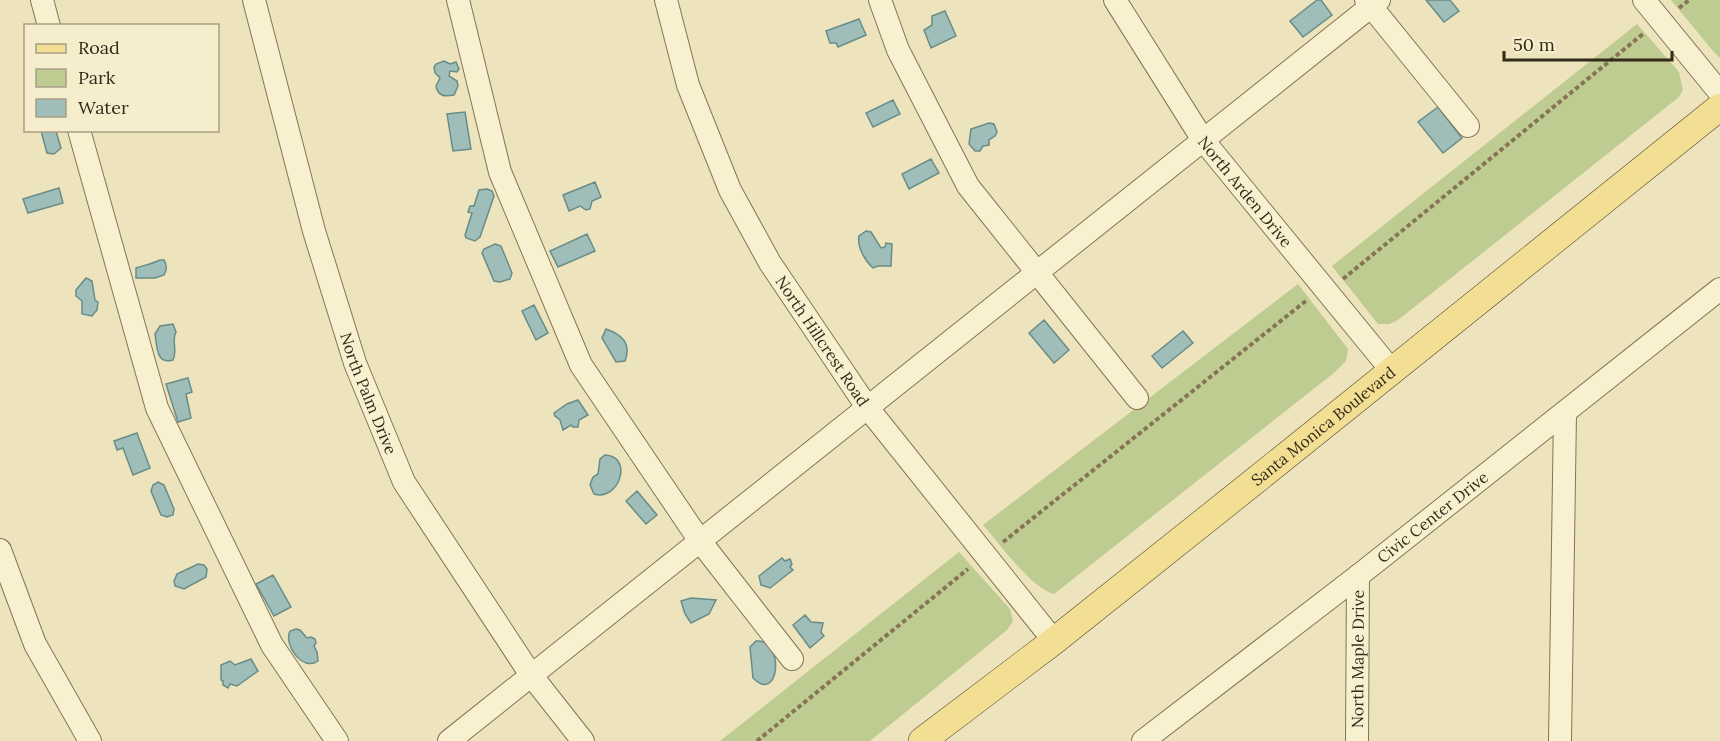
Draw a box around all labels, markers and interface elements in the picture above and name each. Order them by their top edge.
legend [24,24,219,132]
scale bar [1504,24,1672,62]
text: 50 m [1513,33,1555,56]
text: Road [78,36,120,59]
text: Park [78,66,116,89]
text: Water [78,96,129,119]
street label: North Arden Drive [1194,132,1297,251]
street label: North Hillcrest Road [771,272,874,410]
street label: North Palm Drive [336,330,402,457]
street label: Santa Monica Boulevard [1247,362,1400,490]
street label: Civic Center Drive [1373,467,1492,567]
street label: North Maple Drive [1347,589,1368,728]

